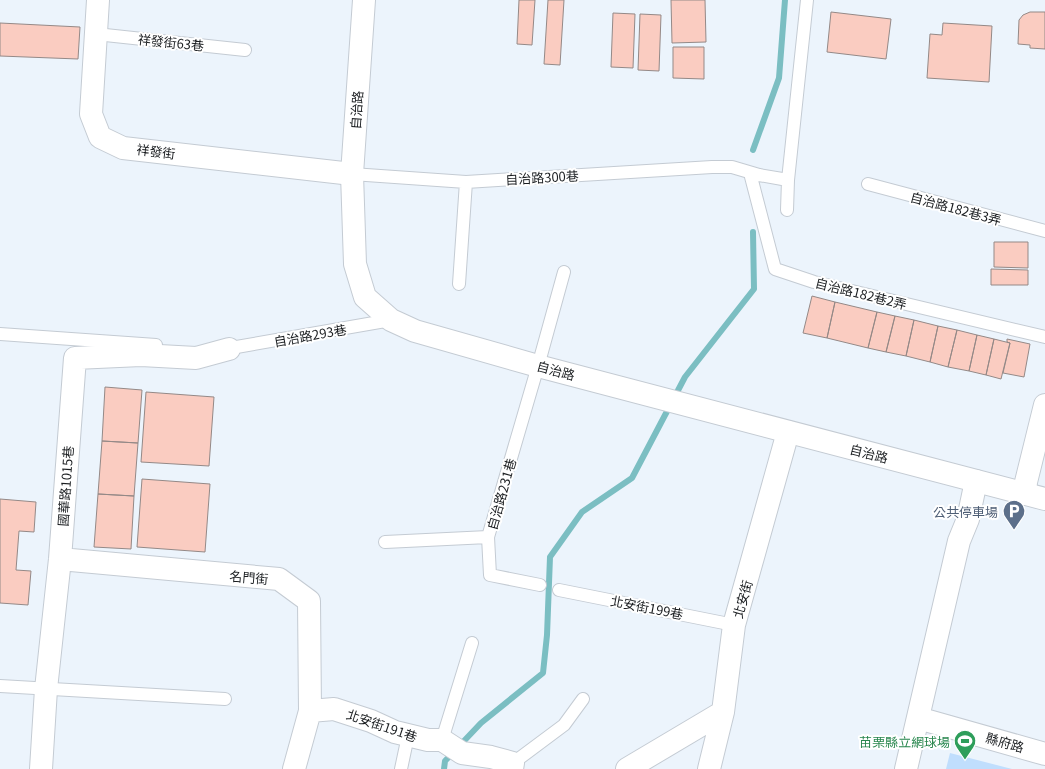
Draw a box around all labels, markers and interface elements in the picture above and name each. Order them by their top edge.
street label: 祥發街63巷 [137,29,205,55]
street label: 自治路 [345,90,367,130]
street label: 祥發街 [135,139,177,163]
street label: 自治路300巷 [505,166,579,188]
street label: 自治路182巷3弄 [908,187,1004,229]
street label: 自治路182巷2弄 [813,272,909,314]
street label: 自治路293巷 [272,319,348,351]
street label: 自治路 [535,356,577,384]
street label: 自治路 [848,439,890,467]
street label: 國華路1015巷 [53,445,77,527]
street label: 自治路231巷 [482,456,520,532]
parking icon: 公共停車場 [1001,498,1027,531]
place label: 公共停車場 [933,502,998,521]
street label: 名門街 [229,566,269,588]
street label: 北安街 [727,578,757,620]
street label: 北安街199巷 [609,591,685,623]
street label: 北安街191巷 [344,704,420,746]
street label: 縣府路 [984,727,1026,757]
sports icon: 苗栗縣立網球場 [952,728,978,761]
place label: 苗栗縣立網球場 [859,732,950,751]

